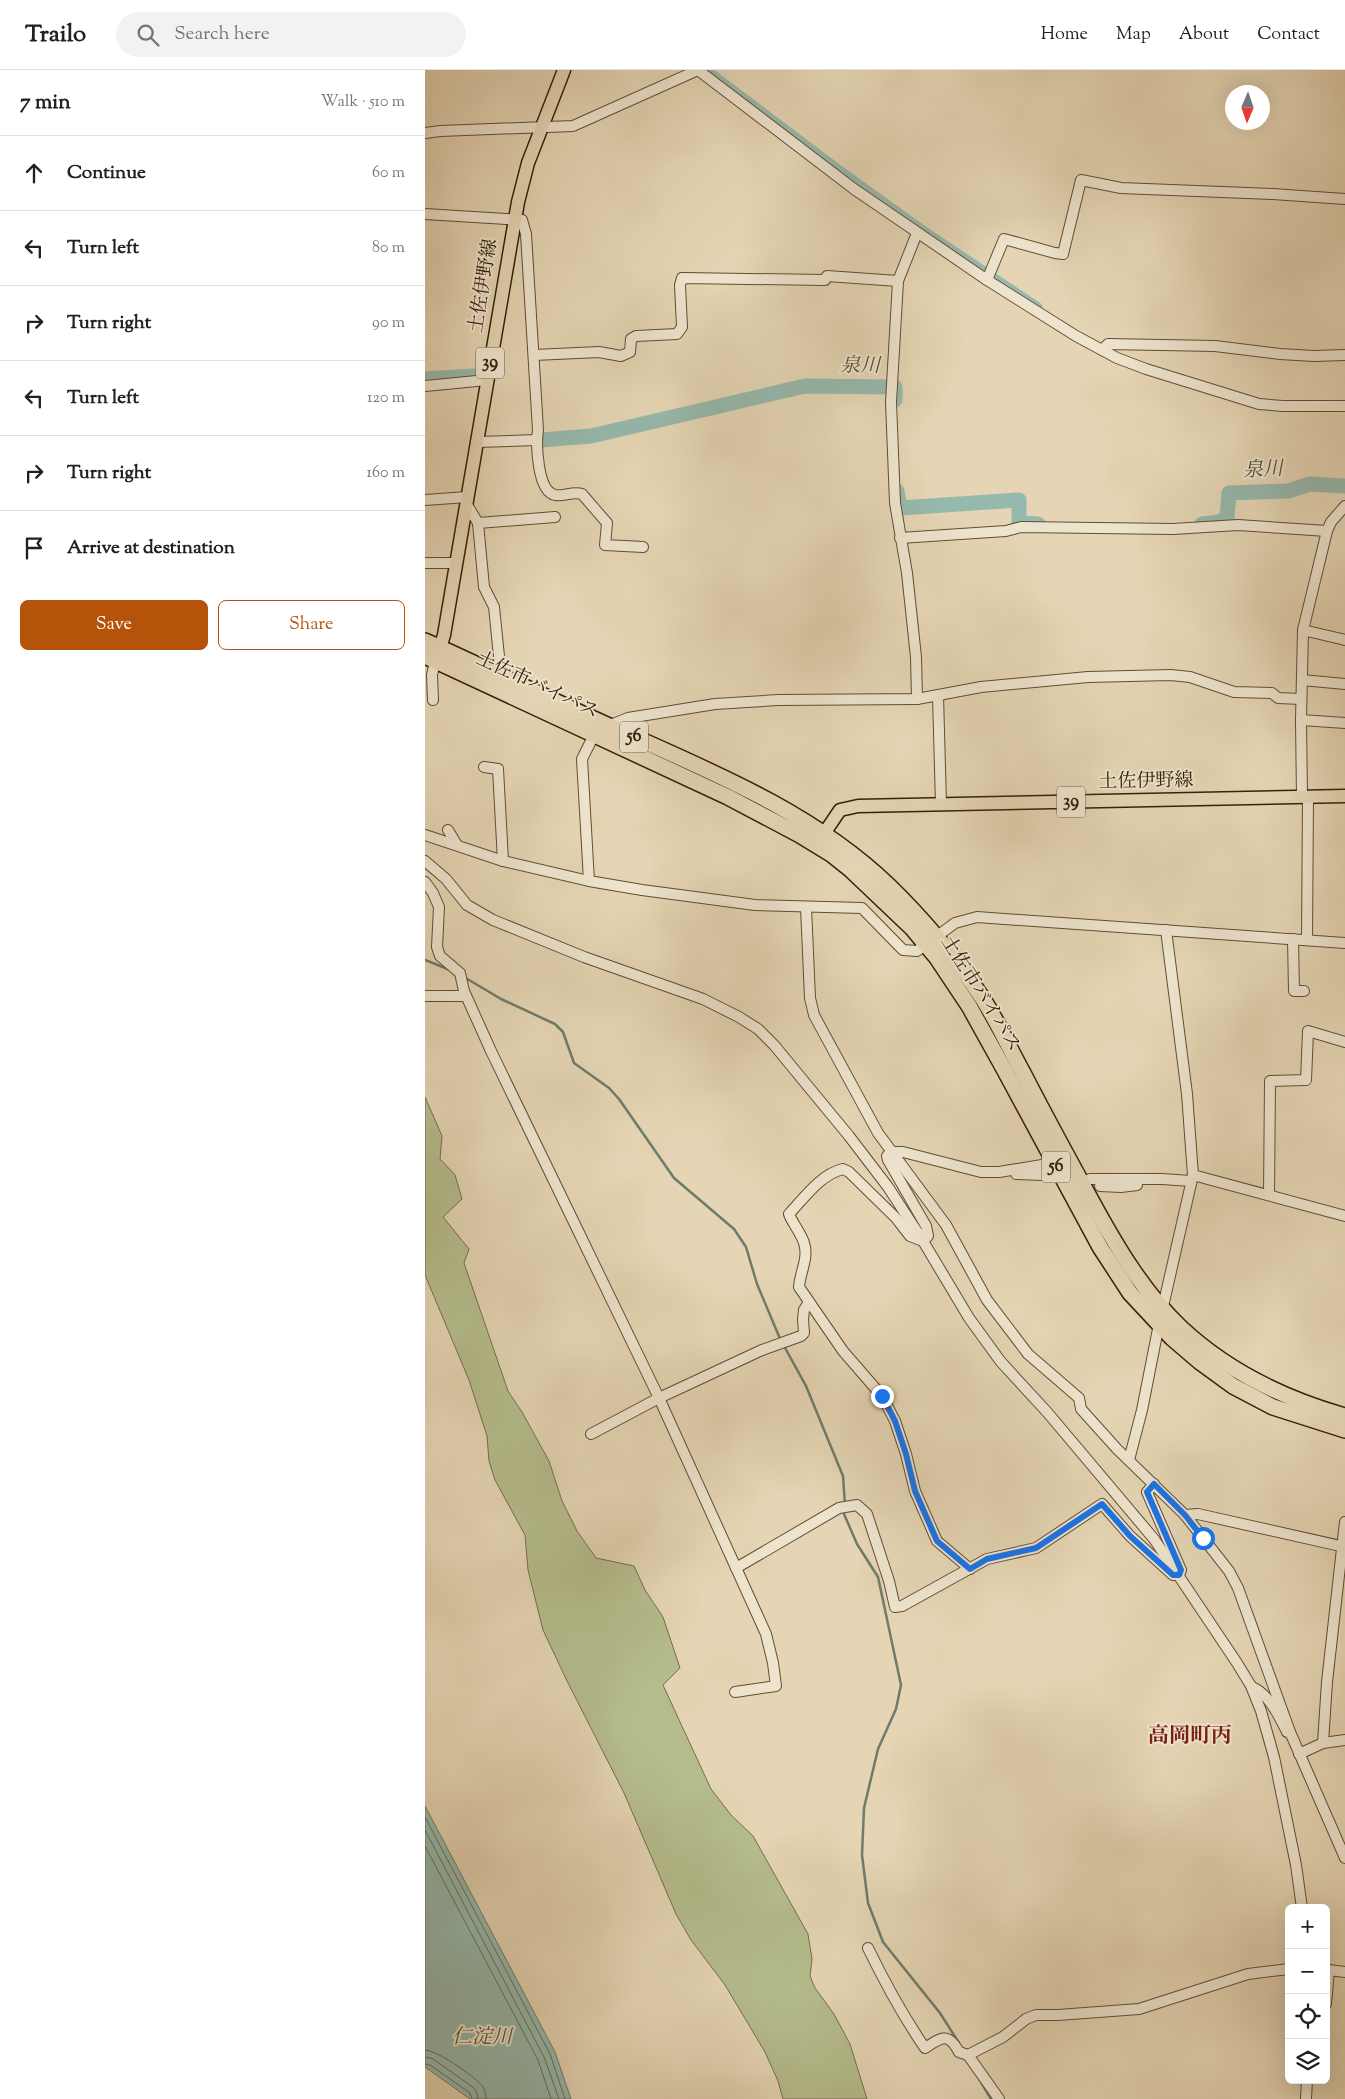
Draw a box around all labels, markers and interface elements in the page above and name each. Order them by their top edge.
search box [116,12,466,57]
text: Trailo [25,18,86,52]
icon: search [134,21,162,49]
text: Search here [174,21,270,48]
text: Home [1041,22,1088,48]
text: Map [1116,22,1151,48]
text: About [1179,22,1229,48]
text: Contact [1257,22,1320,48]
north arrow [1225,85,1270,130]
text: 7 min [20,88,71,118]
text: Walk · 510 m [321,91,405,114]
icon: ahead [20,159,48,187]
text: Continue [67,160,146,187]
text: 60 m [372,162,405,185]
icon: left [20,234,48,262]
text: Turn left [67,235,139,262]
text: 80 m [372,237,405,260]
street label: 土佐伊野線 [463,237,505,335]
icon: right [20,309,48,337]
text: Turn right [67,310,151,337]
text: 90 m [372,312,405,335]
road number: 39 [476,348,504,378]
water label: 泉川 [840,352,882,382]
icon: left [20,384,48,412]
text: Turn left [67,385,139,412]
text: 120 m [367,387,405,410]
water label: 泉川 [1242,455,1286,487]
icon: right [20,459,48,487]
text: Turn right [67,460,151,487]
text: 160 m [367,462,405,485]
icon: arrive [20,534,48,562]
text: Arrive at destination [67,535,235,562]
button: Save [20,600,208,650]
button: Share [218,600,405,650]
street label: 土佐市バイパス [471,646,603,726]
road number: 56 [620,722,648,752]
street label: 土佐伊野線 [1098,768,1194,796]
road number: 39 [1057,786,1085,818]
street label: 土佐市バイパス [933,931,1027,1057]
road number: 56 [1042,1152,1070,1182]
route end [871,1385,894,1408]
route start [1192,1527,1215,1550]
district label: 高岡町丙 [1148,1722,1232,1752]
map controls [1285,1904,1330,2084]
button: + [1285,1904,1330,1949]
button: − [1285,1949,1330,1994]
button: locate [1285,1994,1330,2039]
water label: 仁淀川 [452,2024,514,2053]
button: layers [1285,2039,1330,2084]

